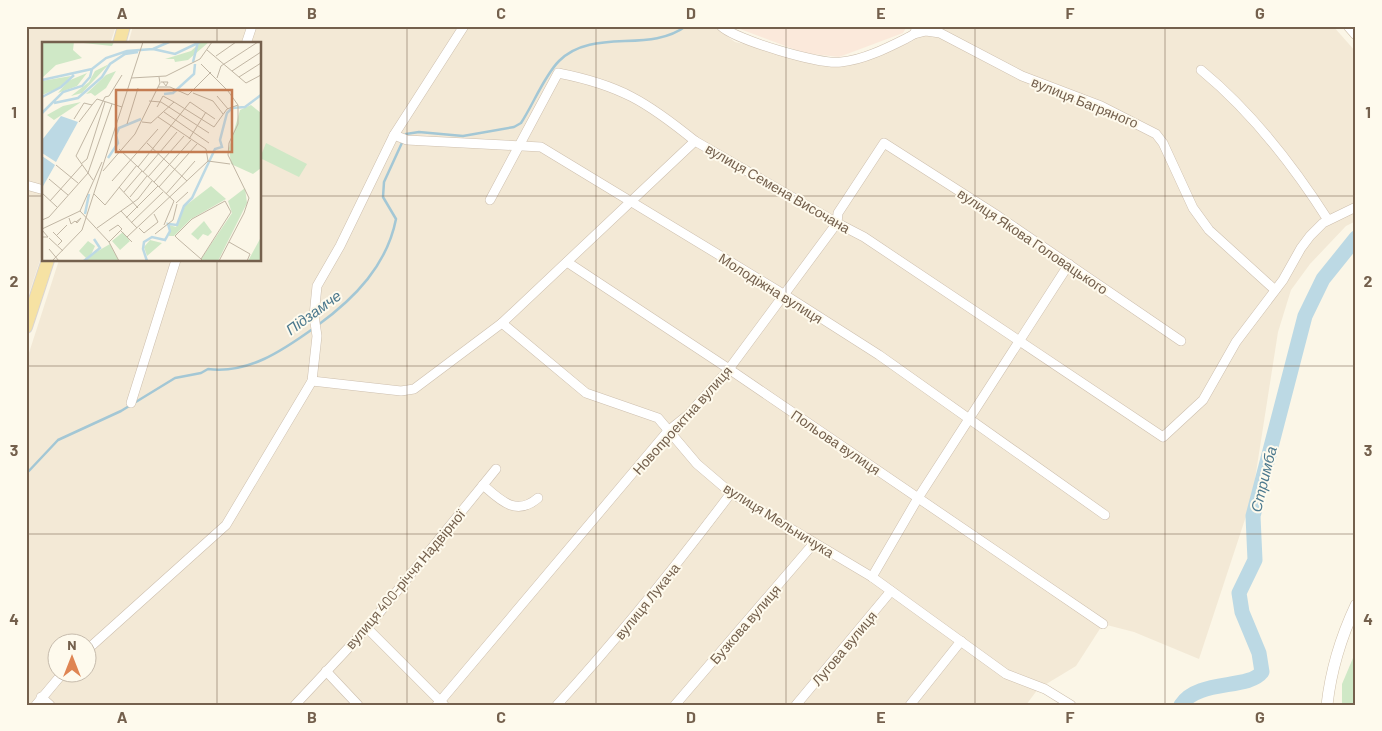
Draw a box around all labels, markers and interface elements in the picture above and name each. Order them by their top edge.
text: A [117,3,128,22]
text: B [307,3,317,22]
text: C [496,3,506,22]
text: D [686,3,696,22]
text: E [876,3,886,22]
text: F [1066,3,1075,22]
text: G [1255,3,1265,22]
inset map [42,42,261,261]
street label: вулиця Багряного [1029,73,1141,131]
text: 1 [11,102,17,121]
text: 1 [1365,102,1371,121]
street label: вулиця Семена Височана [703,140,854,237]
street label: вулиця Якова Головацького [955,184,1112,298]
street label: Молодіжна вулиця [716,249,826,327]
text: 2 [10,271,19,290]
text: 2 [1364,271,1373,290]
water label: Підзамче [282,286,344,338]
street label: Новопроектна вулиця [629,362,735,478]
street label: Польова вулиця [788,406,884,478]
text: 3 [10,440,18,459]
text: 3 [1364,440,1372,459]
water label: Стримба [1246,444,1280,514]
street label: вулиця Мельничука [721,479,837,561]
street label: вулиця 400-річчя Надвірної [342,506,468,652]
street label: вулиця Лукача [611,559,683,643]
street label: Бузкова вулиця [706,581,784,667]
street label: Лугова вулиця [808,607,880,689]
text: 4 [9,609,19,628]
text: 4 [1363,609,1373,628]
north arrow [48,634,98,684]
text: N [67,636,77,653]
text: A [117,707,128,726]
text: B [307,707,317,726]
text: C [496,707,506,726]
text: D [686,707,696,726]
text: E [876,707,886,726]
text: F [1066,707,1075,726]
text: G [1255,707,1265,726]

